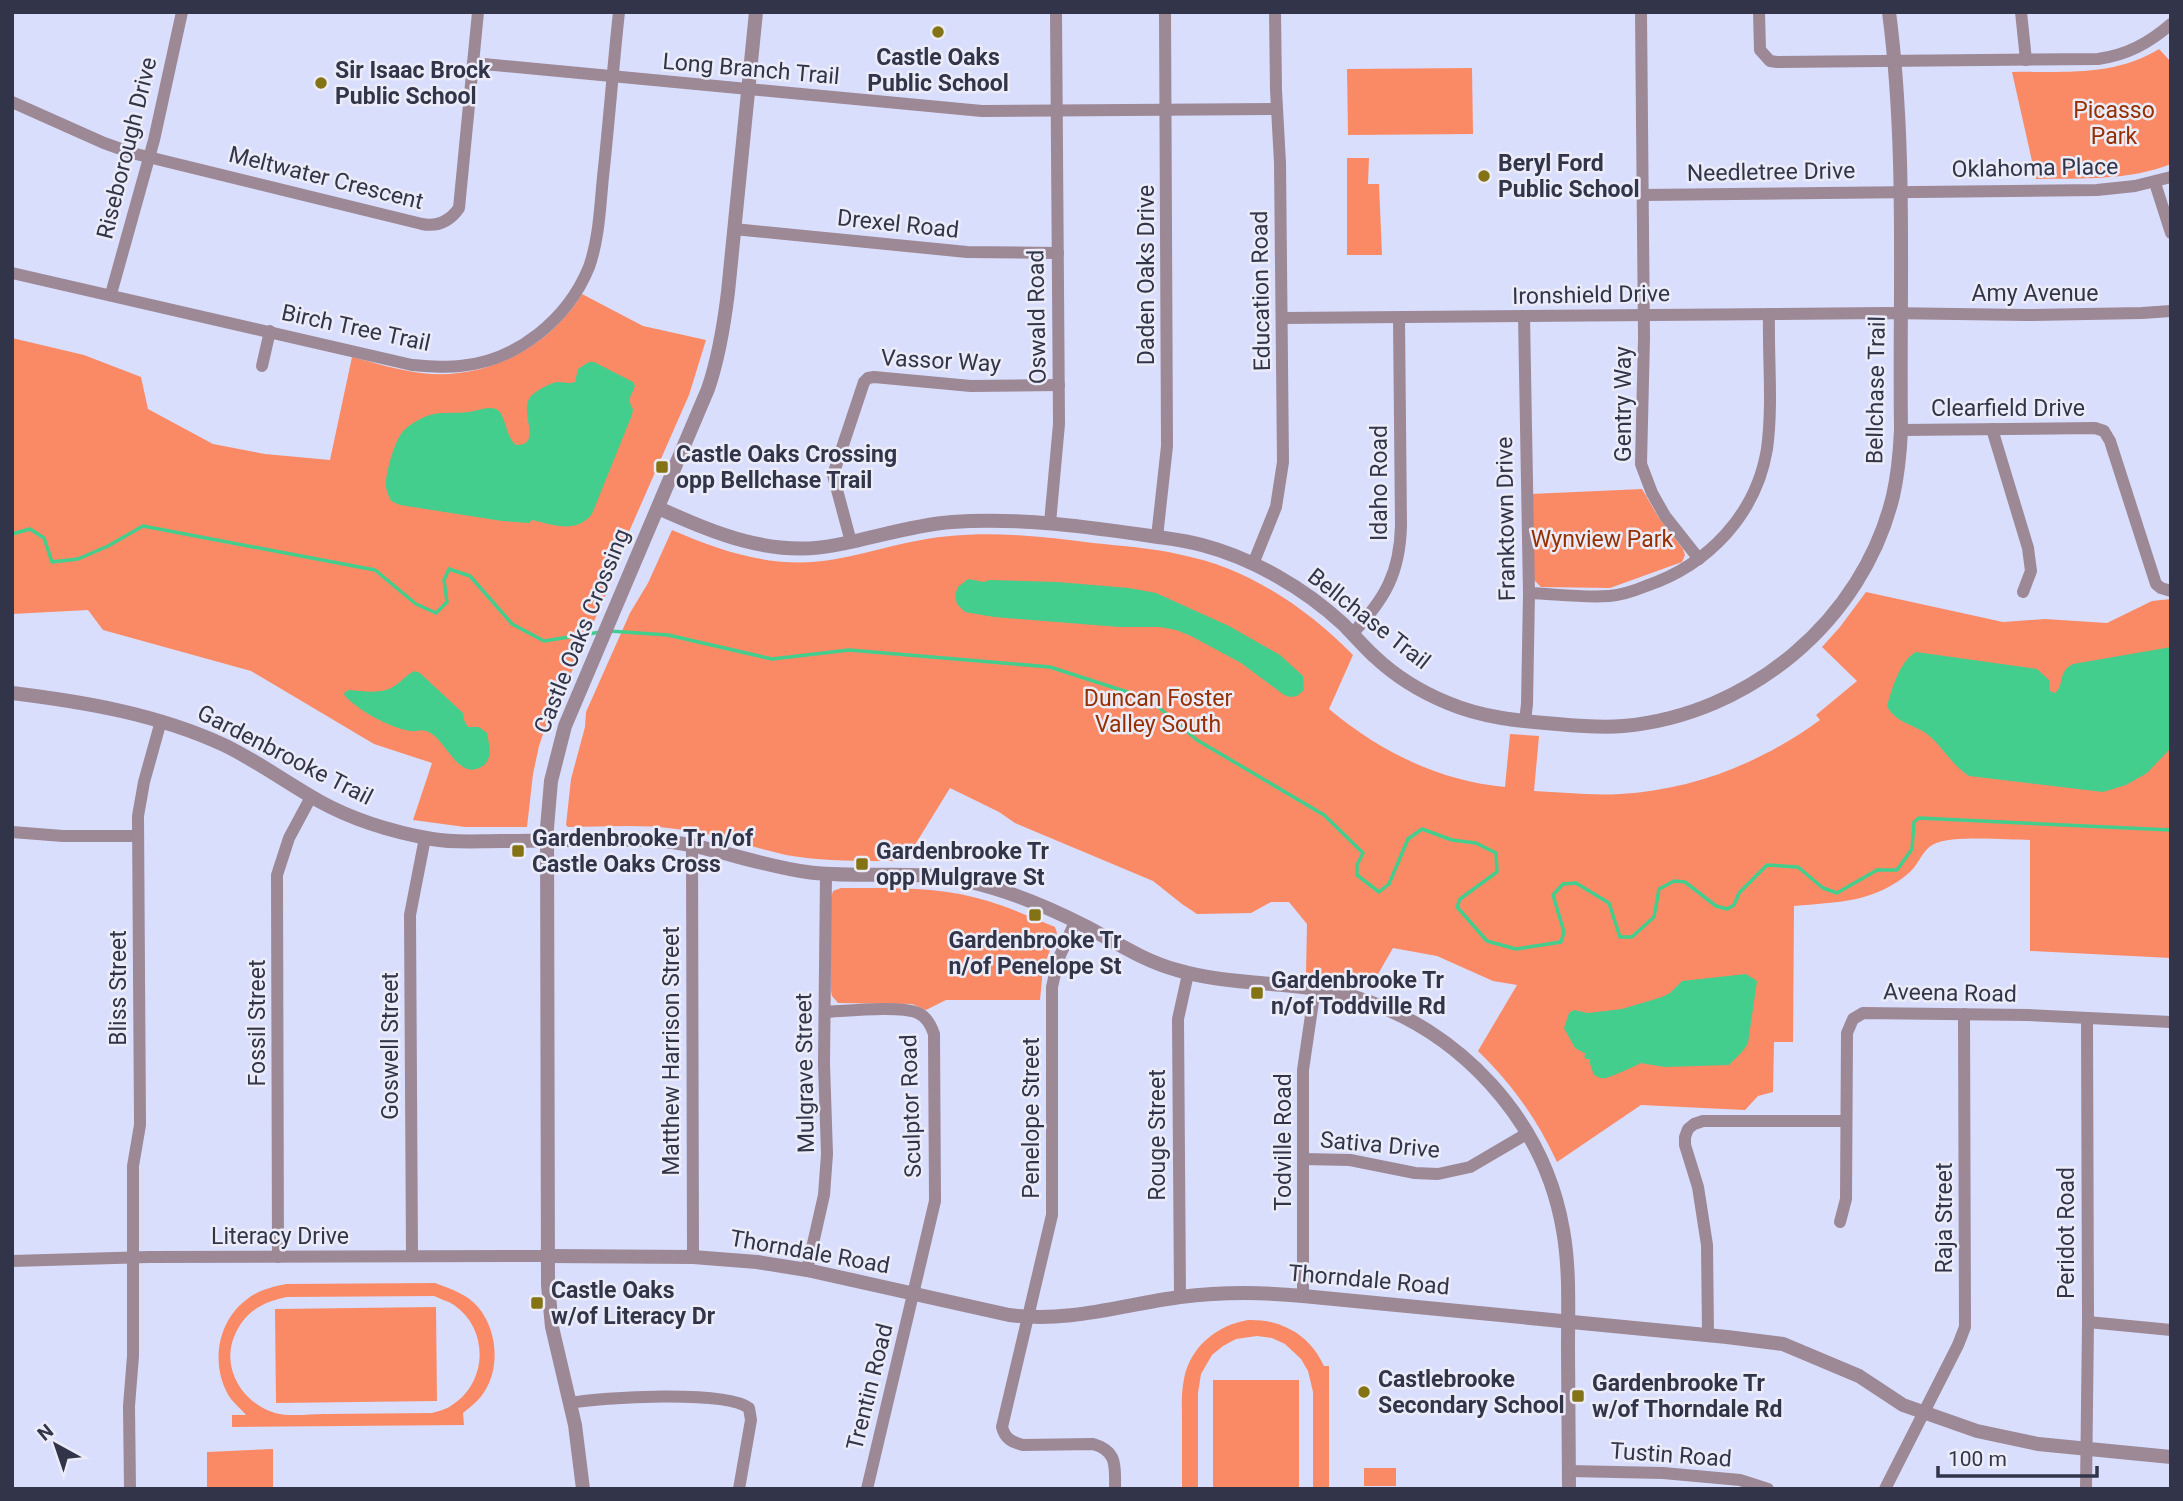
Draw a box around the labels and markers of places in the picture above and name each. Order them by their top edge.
marker: Castle Oaks Public School [930,24,946,40]
place label: Castle Oaks Public School [867,44,1009,97]
place label: Sir Isaac Brock Public School [335,57,491,110]
marker: Sir Isaac Brock Public School [313,75,329,91]
place label: Beryl Ford Public School [1498,150,1640,203]
marker: Beryl Ford Public School [1476,168,1492,184]
place label: Castle Oaks Crossing opp Bellchase Trail [676,441,897,494]
marker: Castle Oaks Crossing opp Bellchase Trail [654,459,670,475]
place label: Gardenbrooke Tr n/of Castle Oaks Cross [532,825,754,878]
place label: Gardenbrooke Tr opp Mulgrave St [876,838,1050,891]
marker: Gardenbrooke Tr n/of Castle Oaks Cross [510,843,526,859]
marker: Gardenbrooke Tr opp Mulgrave St [854,856,870,872]
marker: Gardenbrooke Tr n/of Penelope St [1027,907,1043,923]
place label: Gardenbrooke Tr n/of Penelope St [949,927,1122,980]
place label: Gardenbrooke Tr n/of Toddville Rd [1271,967,1446,1020]
marker: Gardenbrooke Tr n/of Toddville Rd [1249,985,1265,1001]
place label: Castle Oaks w/of Literacy Dr [551,1277,716,1330]
marker: Castle Oaks w/of Literacy Dr [529,1295,545,1311]
place label: Castlebrooke Secondary School [1378,1366,1565,1419]
place label: Gardenbrooke Tr w/of Thorndale Rd [1592,1370,1782,1423]
marker: Castlebrooke Secondary School [1356,1384,1372,1400]
marker: Gardenbrooke Tr w/of Thorndale Rd [1570,1388,1586,1404]

